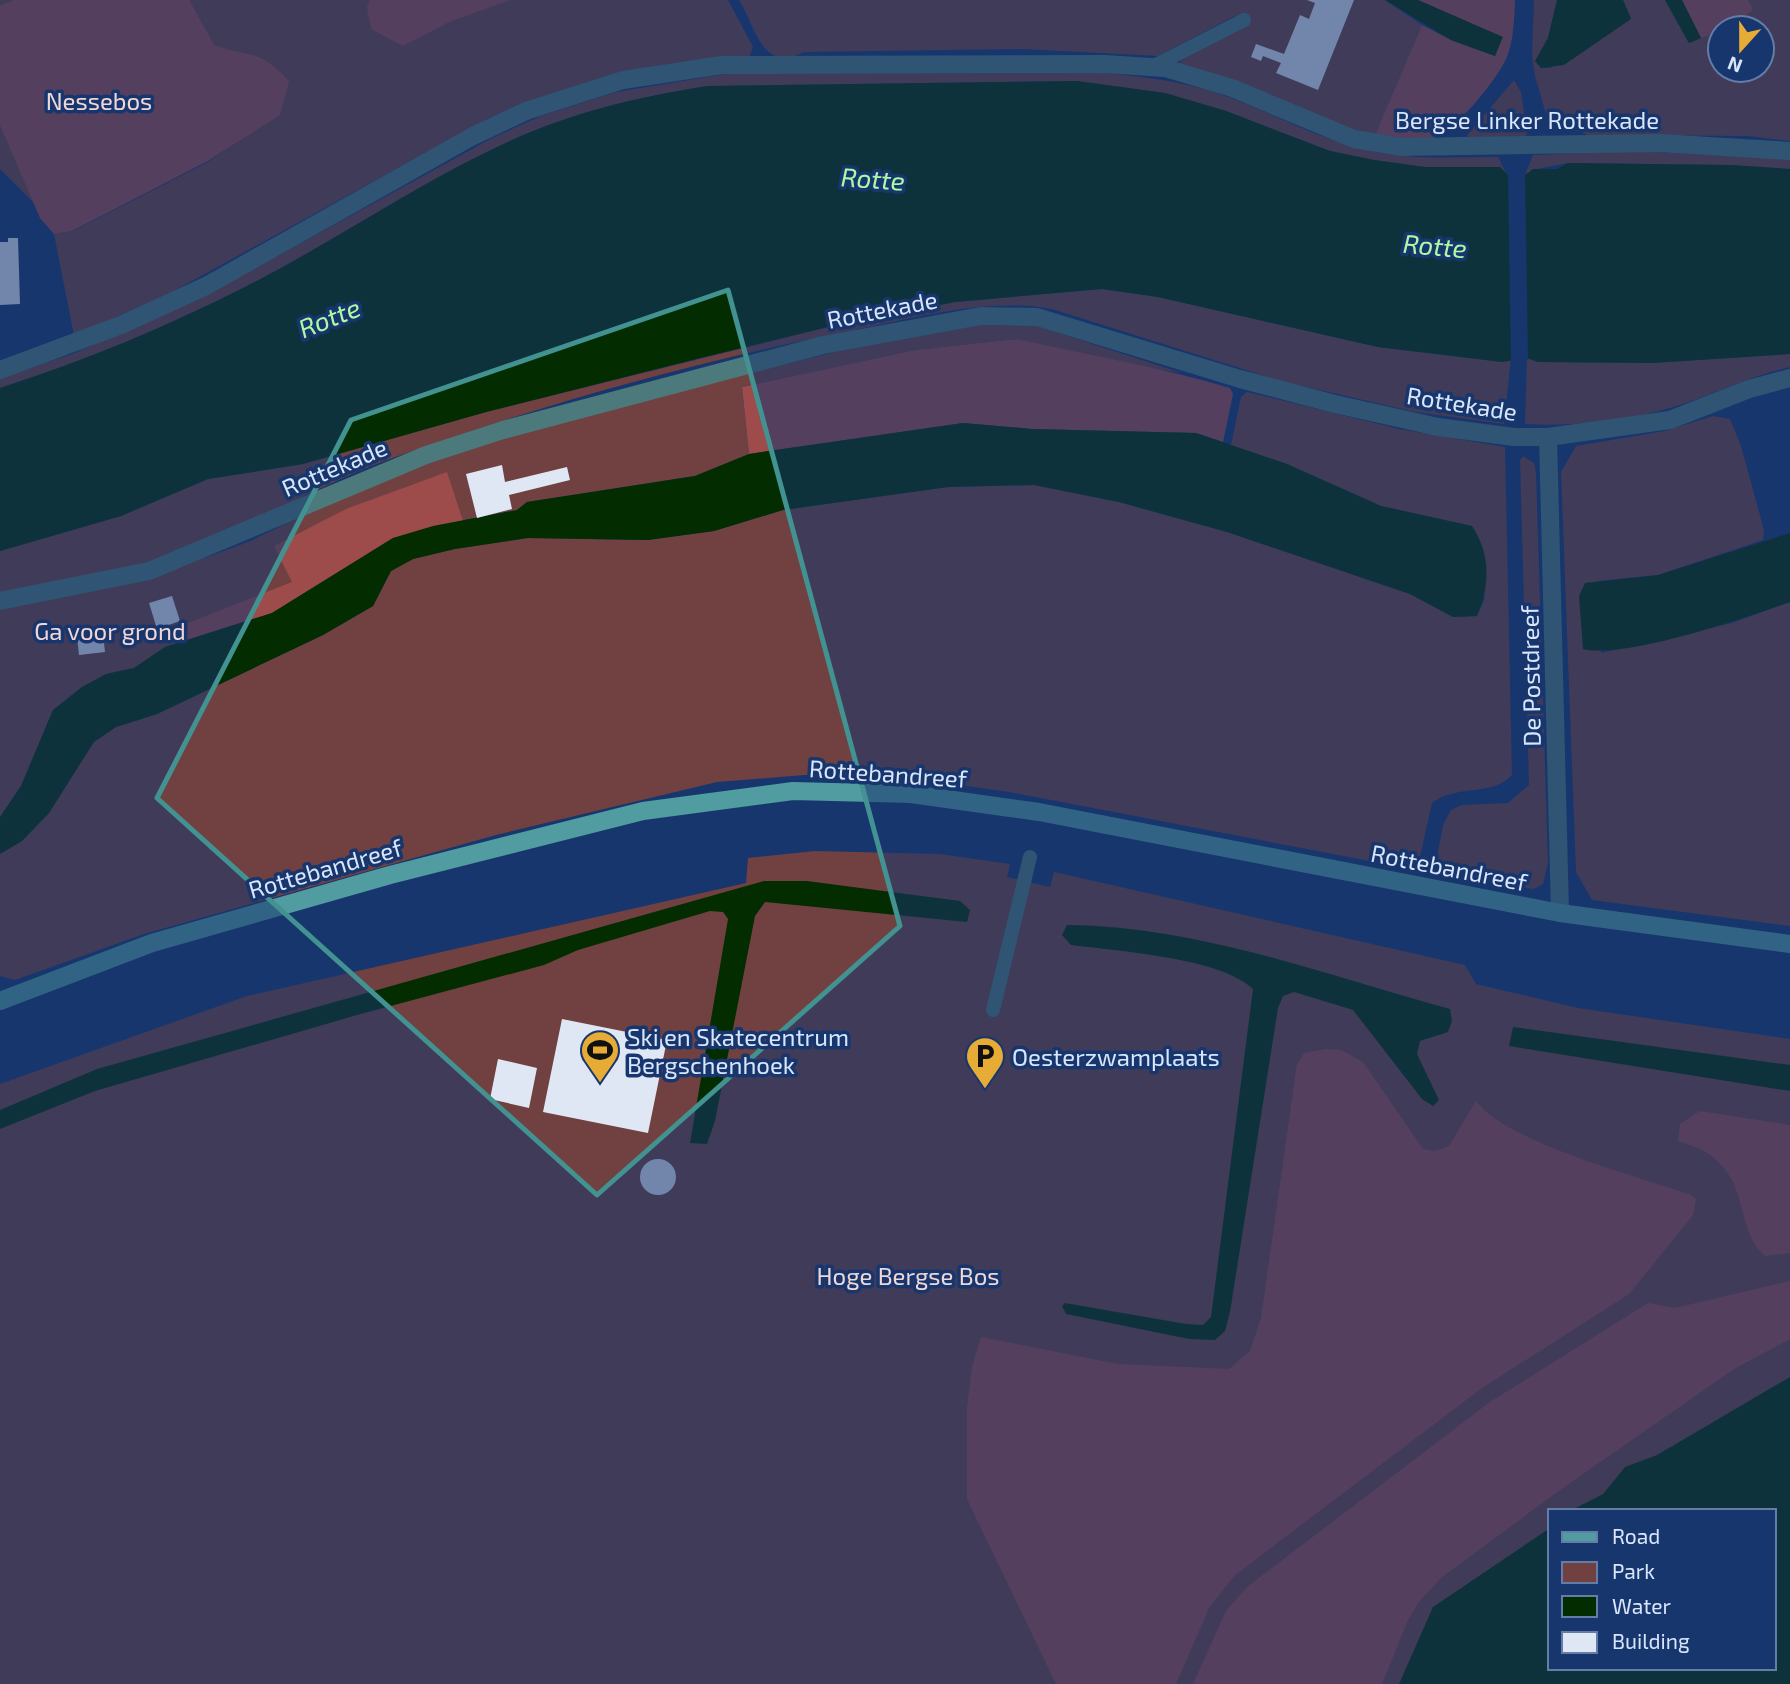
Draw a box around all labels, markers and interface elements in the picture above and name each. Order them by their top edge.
north arrow [1706,14,1776,84]
text: N [1724,52,1745,79]
park label: Nessebos [46,86,152,115]
street label: Bergse Linker Rottekade [1395,105,1659,134]
water label: Rotte [840,160,906,196]
water label: Rotte [1402,227,1468,263]
street label: Rottekade [824,284,940,334]
water label: Rotte [294,291,365,343]
street label: Rottekade [1405,380,1519,426]
street label: Rottekade [277,432,391,502]
street label: De Postdreef [1514,604,1546,747]
park label: Ga voor grond [34,616,186,645]
street label: Rottebandreef [808,753,969,793]
street label: Rottebandreef [245,832,406,904]
street label: Rottebandreef [1369,838,1530,896]
place label: Ski en Skatecentrum Bergschenhoek [627,1022,849,1079]
sports icon: Ski en Skatecentrum Bergschenhoek [579,1029,621,1084]
parking icon: Oesterzwamplaats [964,1035,1006,1090]
place label: Oesterzwamplaats [1012,1042,1220,1071]
park label: Hoge Bergse Bos [816,1261,1000,1290]
legend [1548,1509,1776,1670]
text: Road [1612,1523,1660,1548]
text: Park [1612,1558,1655,1583]
text: Water [1612,1593,1671,1618]
text: Building [1612,1628,1690,1653]

